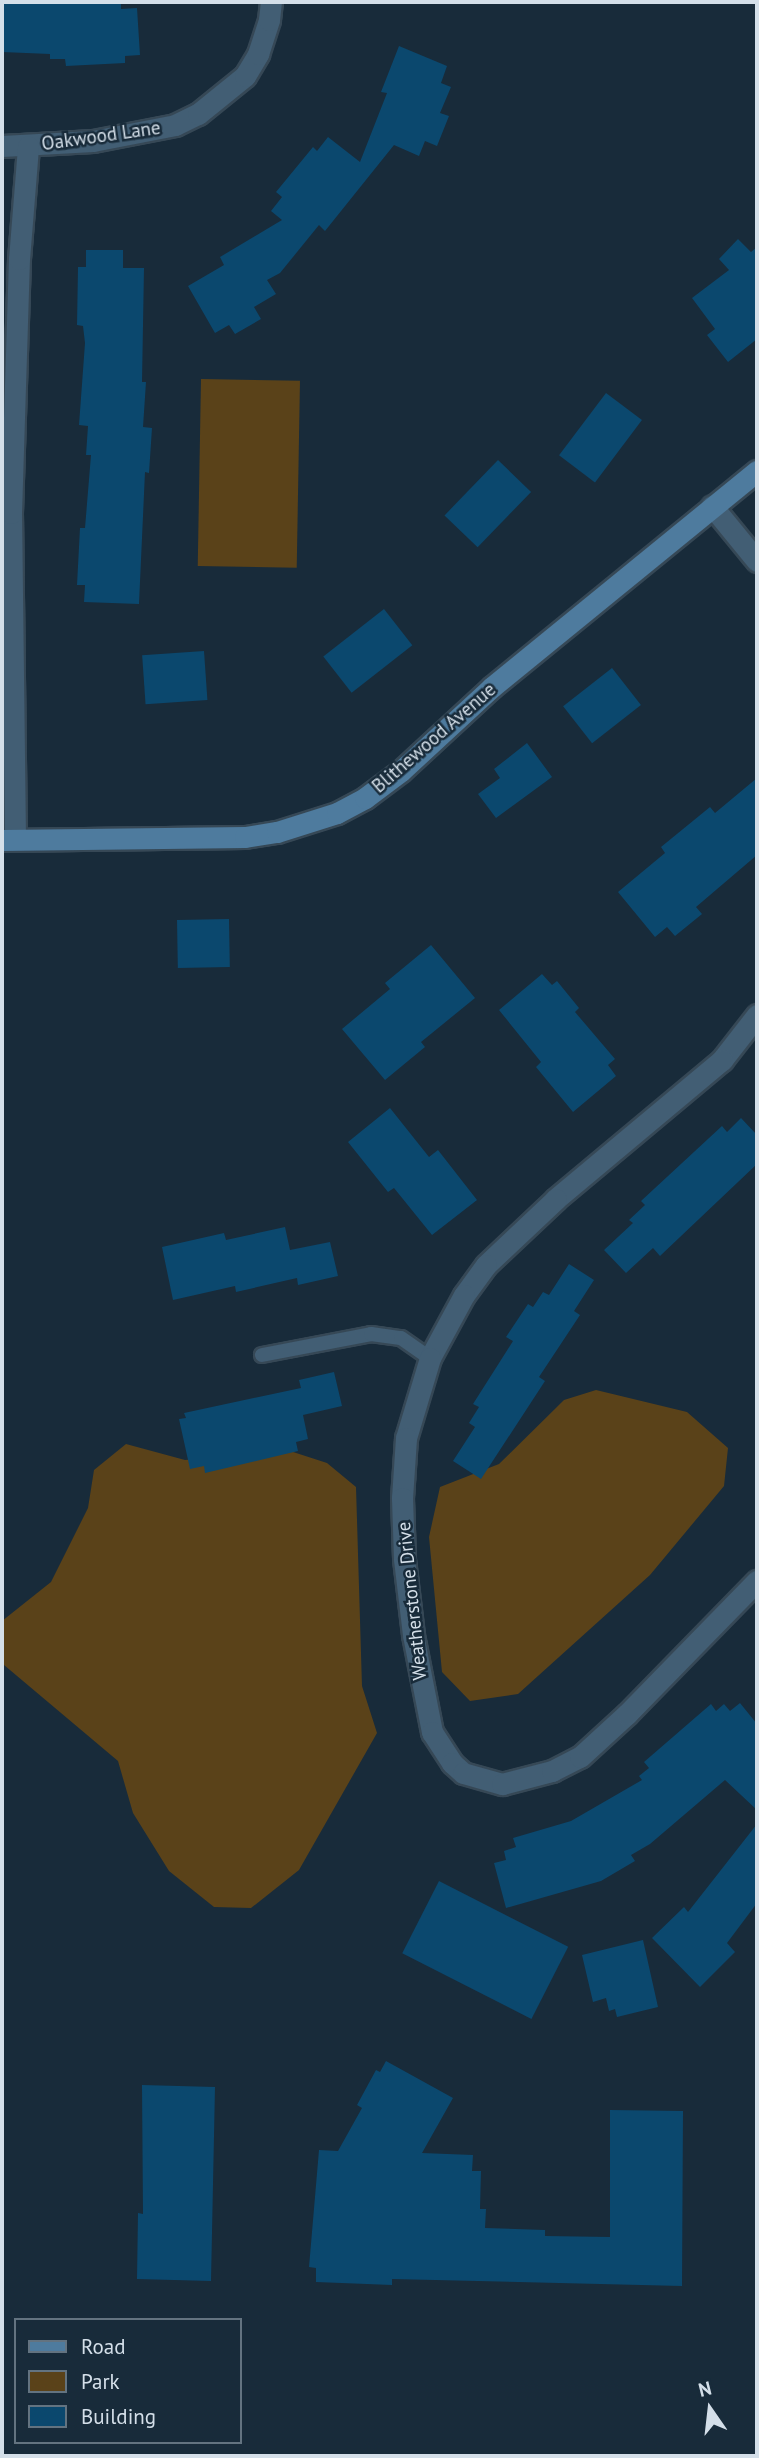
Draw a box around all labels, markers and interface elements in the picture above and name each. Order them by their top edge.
street label: Oakwood Lane [40,116,162,156]
street label: Blithewood Avenue [367,678,501,798]
street label: Weatherstone Drive [392,1521,432,1681]
legend [14,2318,242,2444]
text: Road [81,2333,125,2360]
text: Park [81,2368,120,2395]
north arrow [675,2374,745,2444]
text: N [696,2375,714,2402]
text: Building [81,2403,156,2430]

